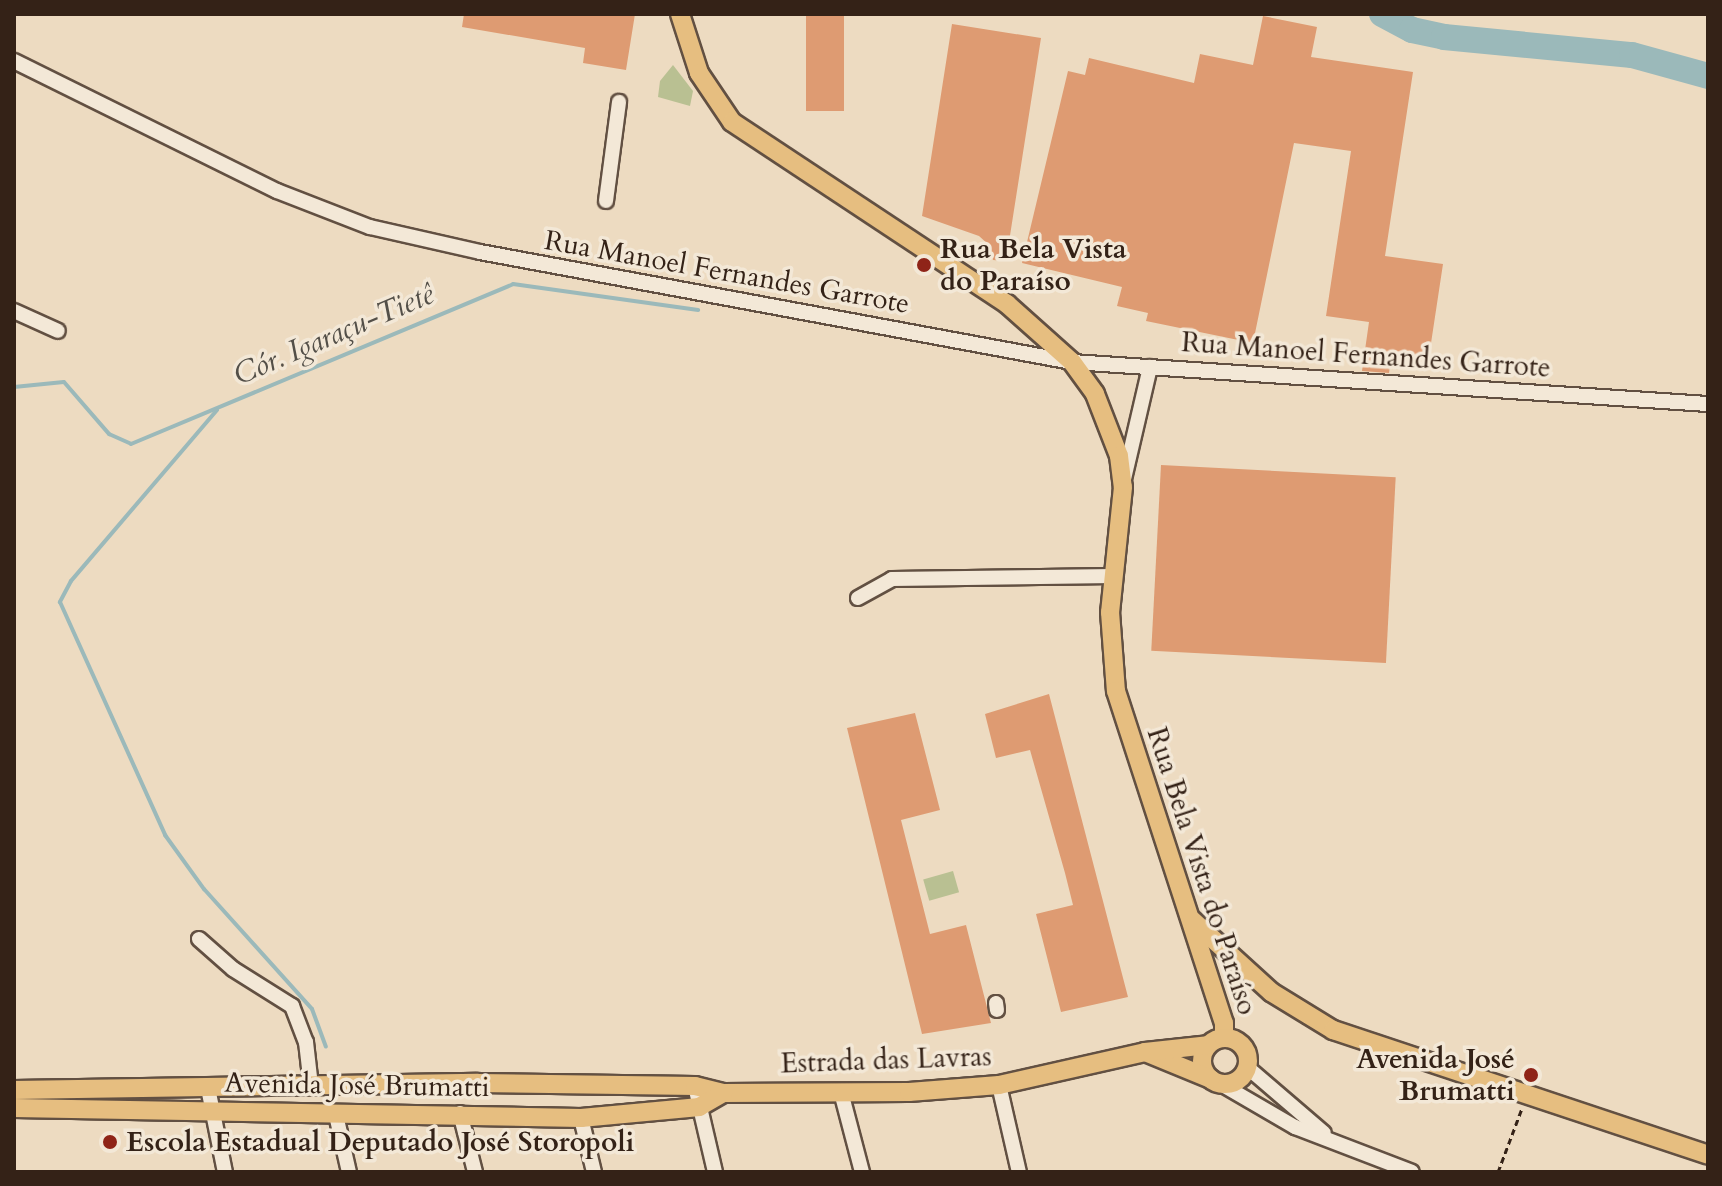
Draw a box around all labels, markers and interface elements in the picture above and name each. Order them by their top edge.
street label: Rua Manoel Fernandes Garrote [542,223,912,321]
place label: Rua Bela Vista do Paraíso [940,232,1127,298]
marker: Rua Bela Vista do Paraíso [915,256,933,274]
water label: Cór. Igaraçu-Tietê [228,277,440,393]
street label: Rua Manoel Fernandes Garrote [1180,325,1552,385]
street label: Rua Bela Vista do Paraíso [1140,723,1264,1019]
street label: Estrada das Lavras [780,1040,992,1080]
place label: Avenida José Brumatti [1356,1042,1515,1108]
street label: Avenida José Brumatti [224,1066,490,1104]
marker: Avenida José Brumatti [1522,1066,1540,1084]
place label: Escola Estadual Deputado José Storopoli [126,1125,634,1159]
marker: Escola Estadual Deputado José Storopoli [101,1133,119,1151]

